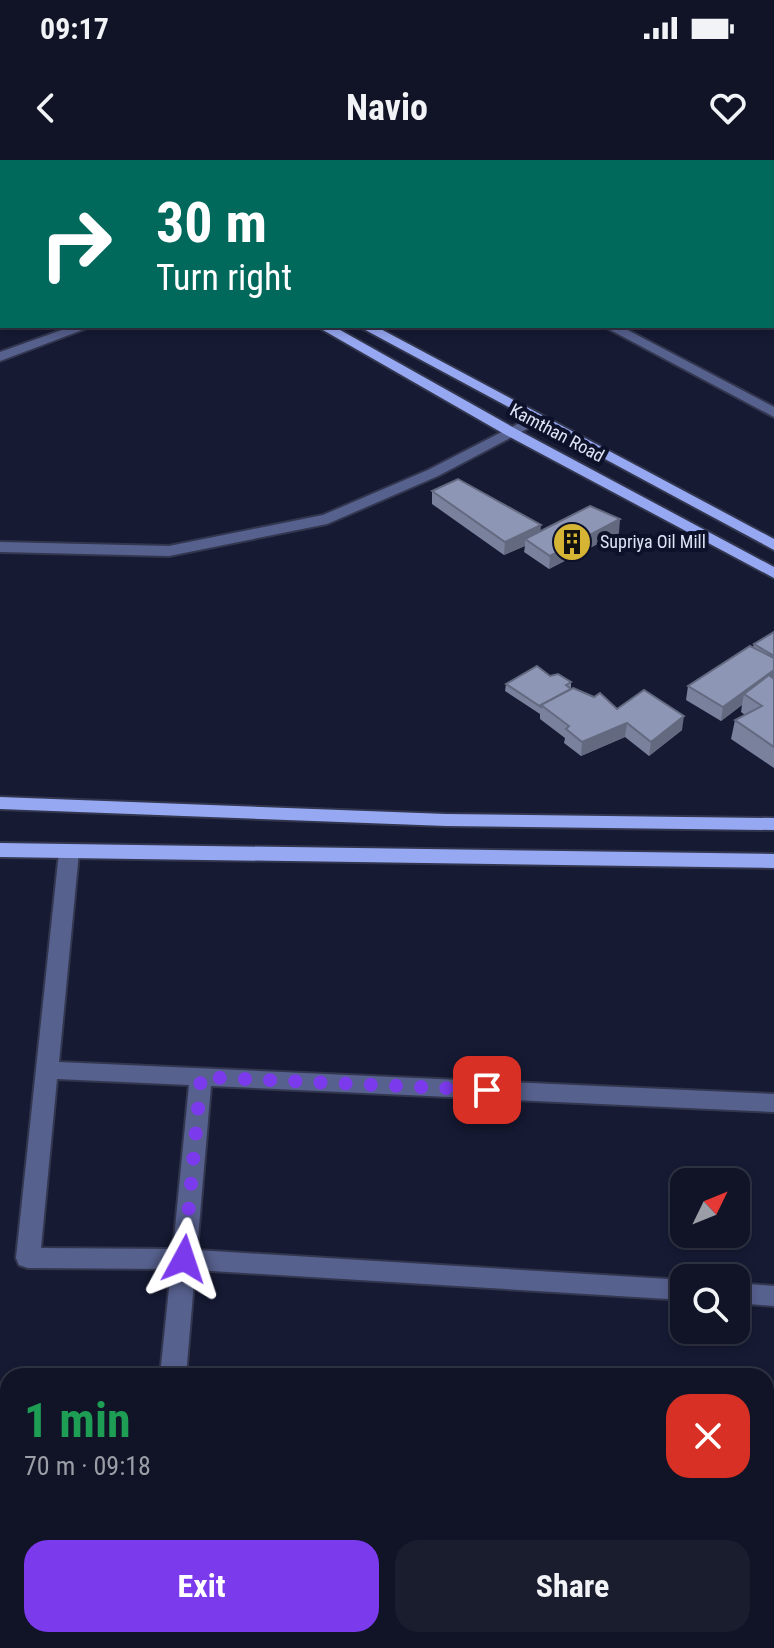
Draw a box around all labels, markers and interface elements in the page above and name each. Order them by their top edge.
text: 09:17 [40,11,109,46]
icon: back [24,86,68,130]
icon: heart [706,86,750,130]
text: Navio [346,87,428,129]
text: 30 m [156,190,267,256]
icon: right [24,192,128,296]
text: Turn right [156,257,292,299]
street label: Kamthan Road [507,399,608,466]
building icon: Supriya Oil Mill [551,521,593,563]
place label: Supriya Oil Mill [600,531,706,552]
pin [453,1056,521,1124]
icon: arrive [465,1068,509,1112]
north arrow [670,1168,750,1248]
map controls [670,1168,750,1344]
position arrow [142,1217,226,1301]
button: search [670,1264,750,1344]
text: 1 min [24,1392,131,1449]
button: close [666,1394,750,1478]
text: 70 m · 09:18 [24,1451,151,1481]
button: Exit [24,1540,379,1632]
button: Share [395,1540,750,1632]

